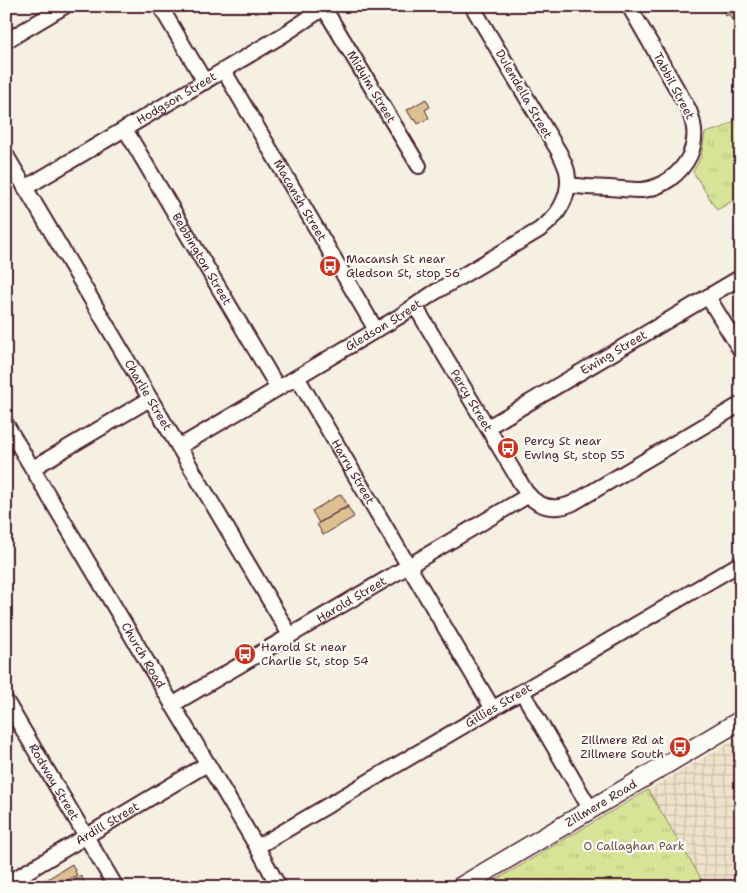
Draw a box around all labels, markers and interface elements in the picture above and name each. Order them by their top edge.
street label: Dulendella Street [492,46,556,142]
street label: Midyim Street [343,48,399,126]
street label: Tabbil Street [650,50,698,122]
street label: Hodgson Street [133,68,219,128]
street label: Macansh Street [270,157,330,244]
street label: Bebbington Street [168,210,235,308]
place label: Macansh St near Gledson St, stop 56 [346,251,460,281]
bus stop icon: Macansh St near Gledson St, stop 56 [318,254,342,278]
street label: Gledson Street [342,296,425,355]
street label: Ewing Street [577,327,650,378]
street label: Charlie Street [121,357,175,434]
street label: Percy Street [447,366,496,435]
place label: Percy St near Ewing St, stop 55 [524,433,625,463]
street label: Harry Street [327,436,378,507]
bus stop icon: Percy St near Ewing St, stop 55 [496,436,520,460]
street label: Harold Street [313,573,389,626]
street label: Church Road [118,619,169,692]
place label: Harold St near Charlie St, stop 54 [261,639,369,669]
bus stop icon: Harold St near Charlie St, stop 54 [233,642,257,666]
street label: Gillies Street [462,679,535,731]
place label: Zillmere Rd at Zillmere South [580,732,664,762]
bus stop icon: Zillmere Rd at Zillmere South [668,735,692,759]
street label: Rodway Street [25,741,83,823]
street label: Zillmere Road [562,776,640,831]
street label: Ardill Street [73,798,142,849]
park label: O Callaghan Park [583,838,685,854]

